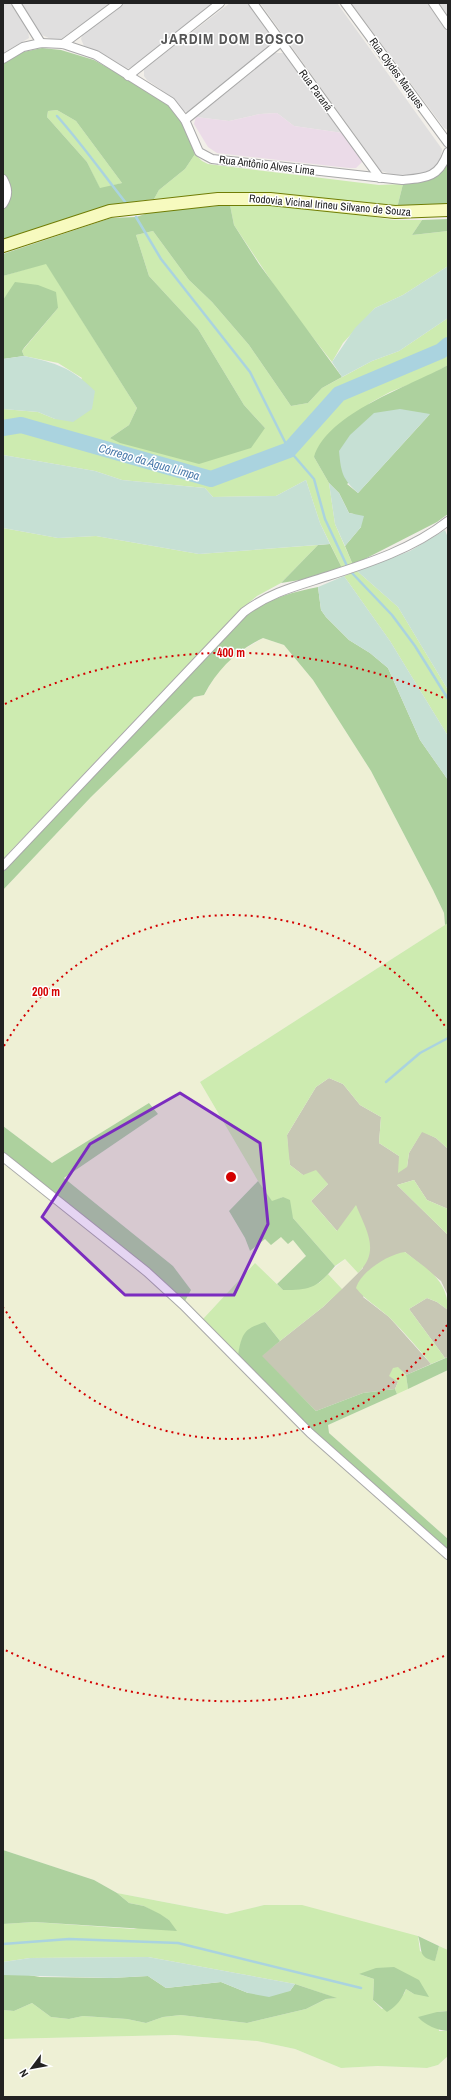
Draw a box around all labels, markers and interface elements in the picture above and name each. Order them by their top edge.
district label: JARDIM DOM BOSCO [161,28,305,49]
street label: Rua Clydes Marques [367,35,428,112]
street label: Rua Paraná [296,66,336,114]
street label: Rua Antônio Alves Lima [218,152,316,178]
street label: Rodovia Vicinal Irineu Silvano de Souza [249,191,411,219]
water label: Córrego da Água Limpa [97,440,202,484]
text: 400 m [217,645,245,661]
text: 200 m [32,984,60,1000]
centre of rings [224,1170,238,1184]
north arrow [12,2048,52,2088]
text: N [16,2067,31,2080]

